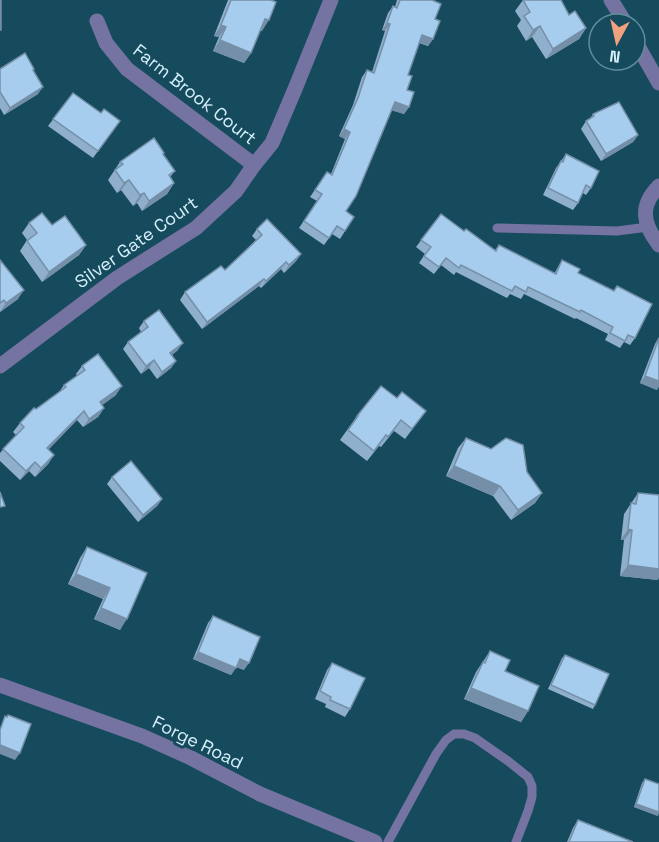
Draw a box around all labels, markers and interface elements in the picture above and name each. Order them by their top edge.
north arrow [587,12,647,72]
street label: Farm Brook Court [129,39,261,149]
text: N [608,45,622,68]
street label: Silver Gate Court [70,191,202,293]
street label: Forge Road [149,710,247,774]

